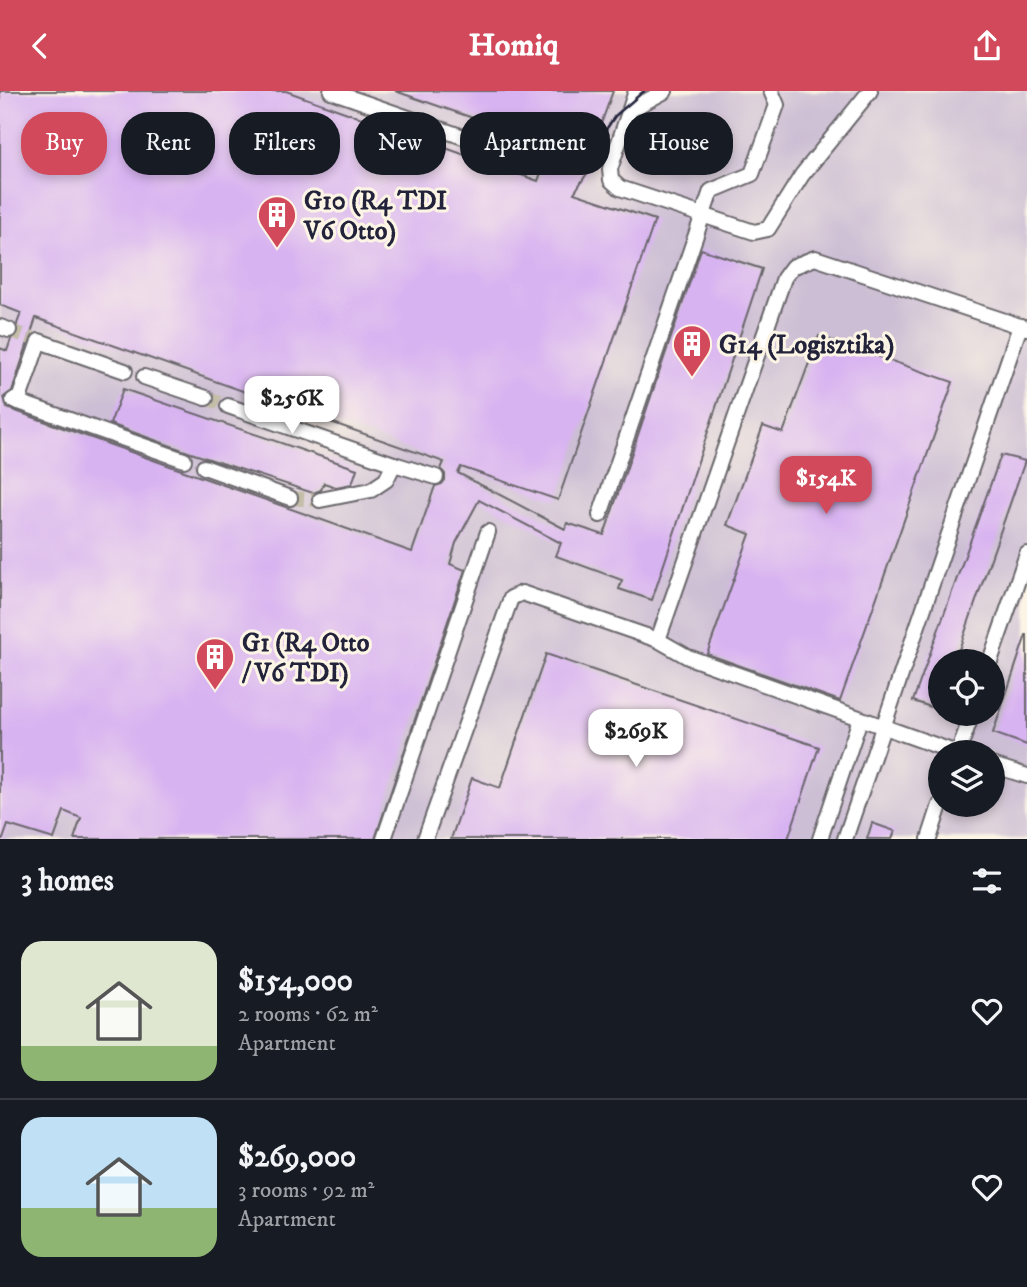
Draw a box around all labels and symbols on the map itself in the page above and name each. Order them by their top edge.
place label: G10 (R4 TDI V6 Otto) [303,185,447,248]
building icon: G10 (R4 TDI V6 Otto) [256,194,298,249]
building icon: G14 (Logisztika) [671,323,713,378]
place label: G14 (Logisztika) [719,329,894,362]
pin: $256K [243,377,341,436]
pin: $154K [777,457,875,516]
place label: G1 (R4 Otto / V6 TDI) [241,627,370,690]
building icon: G1 (R4 Otto / V6 TDI) [194,636,236,691]
pin: $269K [587,709,685,769]

